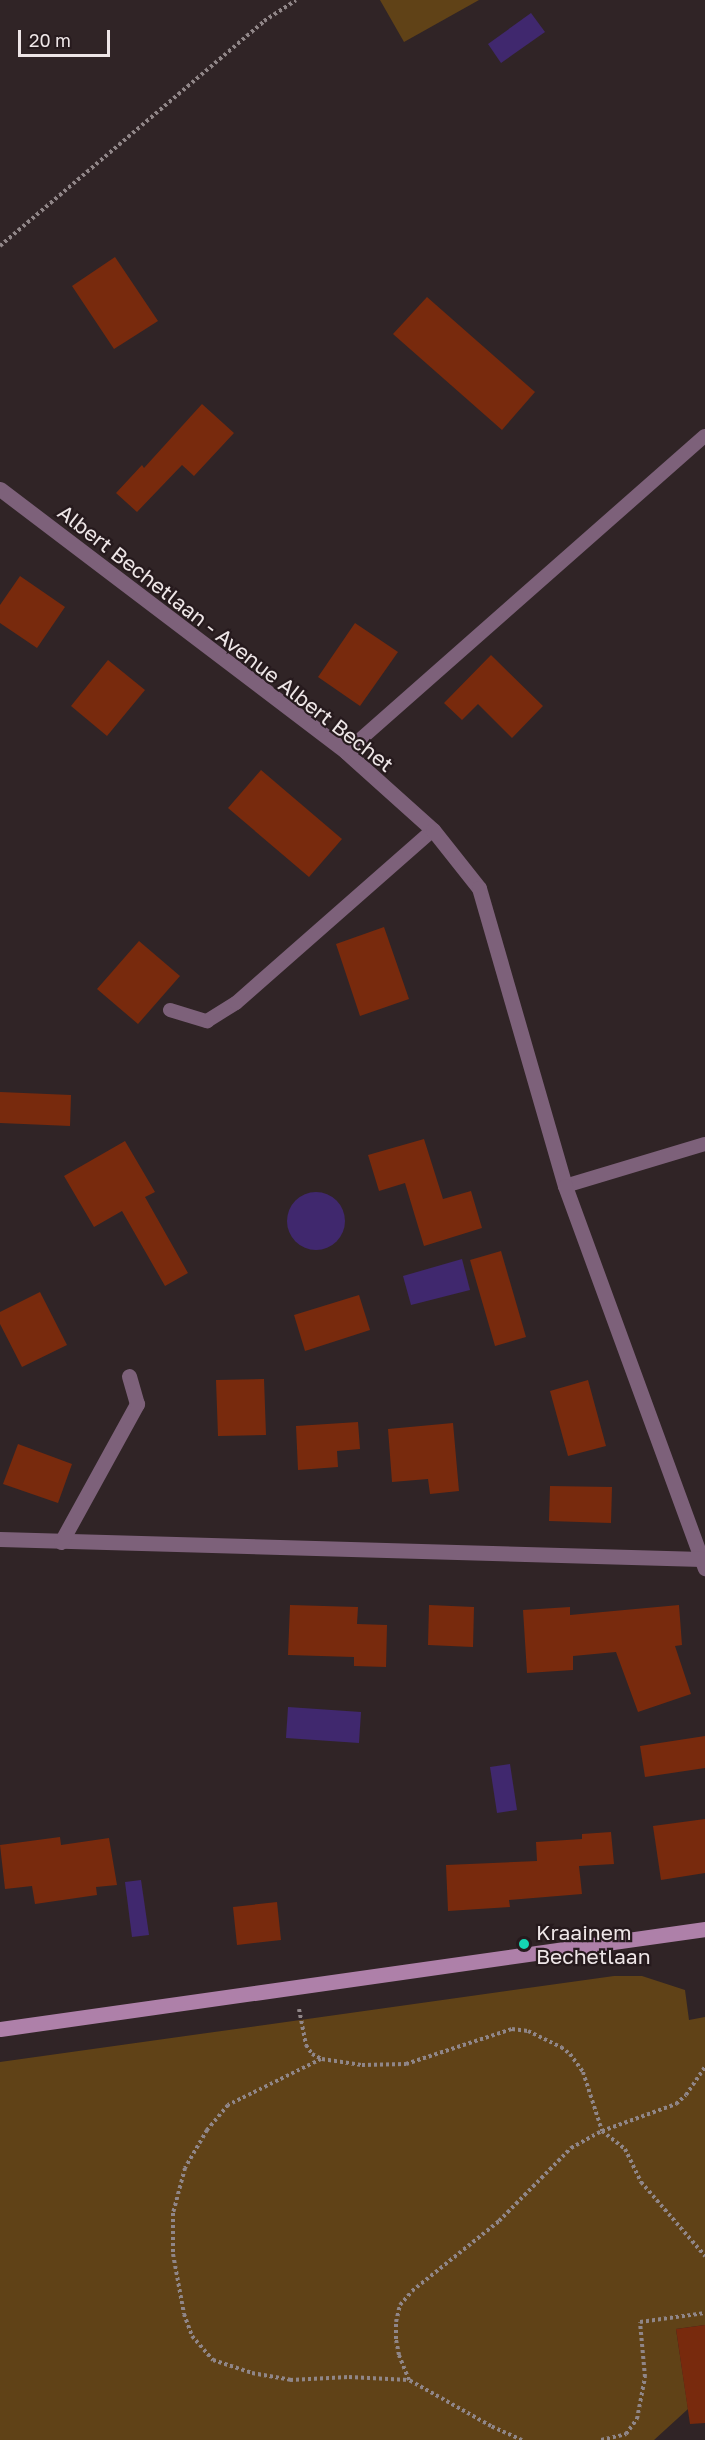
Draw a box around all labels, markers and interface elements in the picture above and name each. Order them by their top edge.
scale bar [21,18,112,56]
text: 20 m [29,29,71,51]
street label: Albert Bechetlaan - Avenue Albert Bechet [53,499,399,777]
place label: Kraainem Bechetlaan [536,1919,651,1969]
marker: Kraainem Bechetlaan [517,1937,531,1951]

